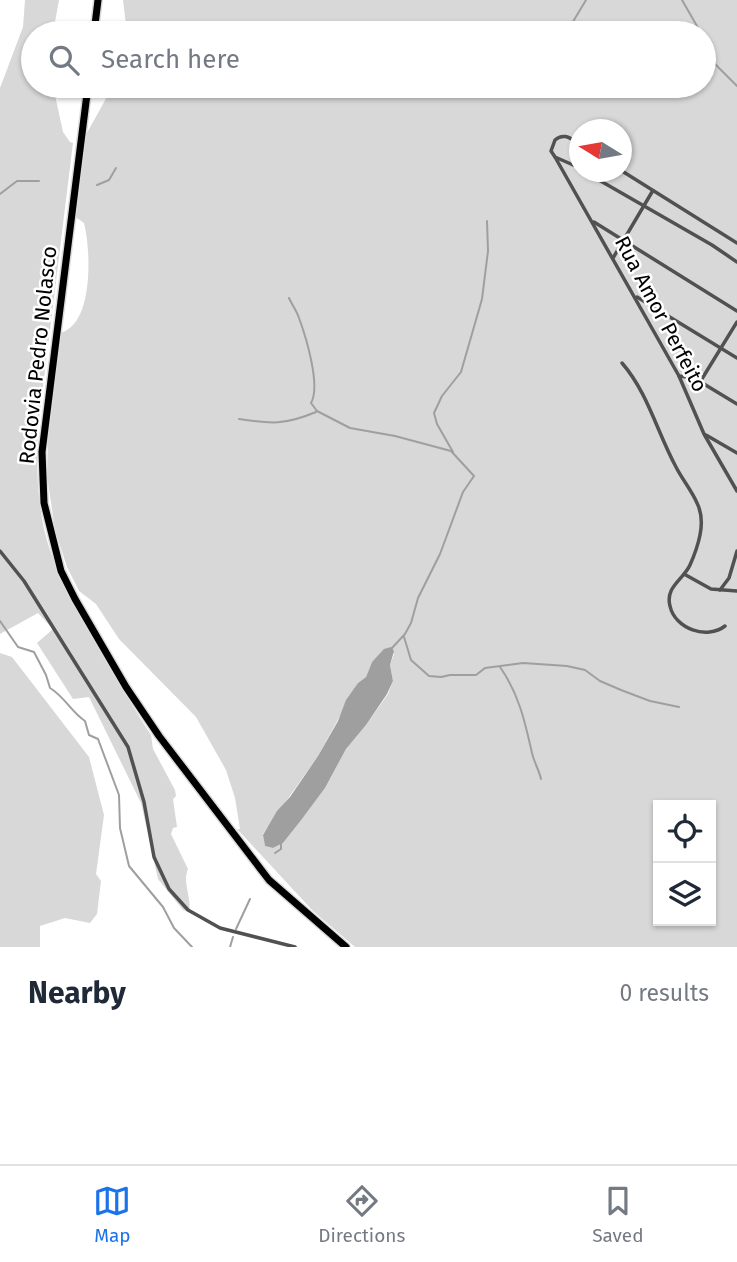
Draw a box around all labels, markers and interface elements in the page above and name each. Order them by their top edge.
search box [21,21,716,98]
icon: search [45,41,83,79]
text: Search here [101,44,240,75]
north arrow [569,119,632,182]
street label: Rua Amor Perfeito [609,232,713,396]
street label: Rodovia Pedro Nolasco [14,245,62,465]
map controls [653,800,716,926]
button: locate [653,800,716,863]
button: layers [653,863,716,926]
text: Nearby [28,975,126,1011]
text: 0 results [619,979,709,1007]
tab: Map [93,1182,131,1247]
tab: Directions [318,1182,405,1247]
tab: Saved [592,1182,644,1247]

